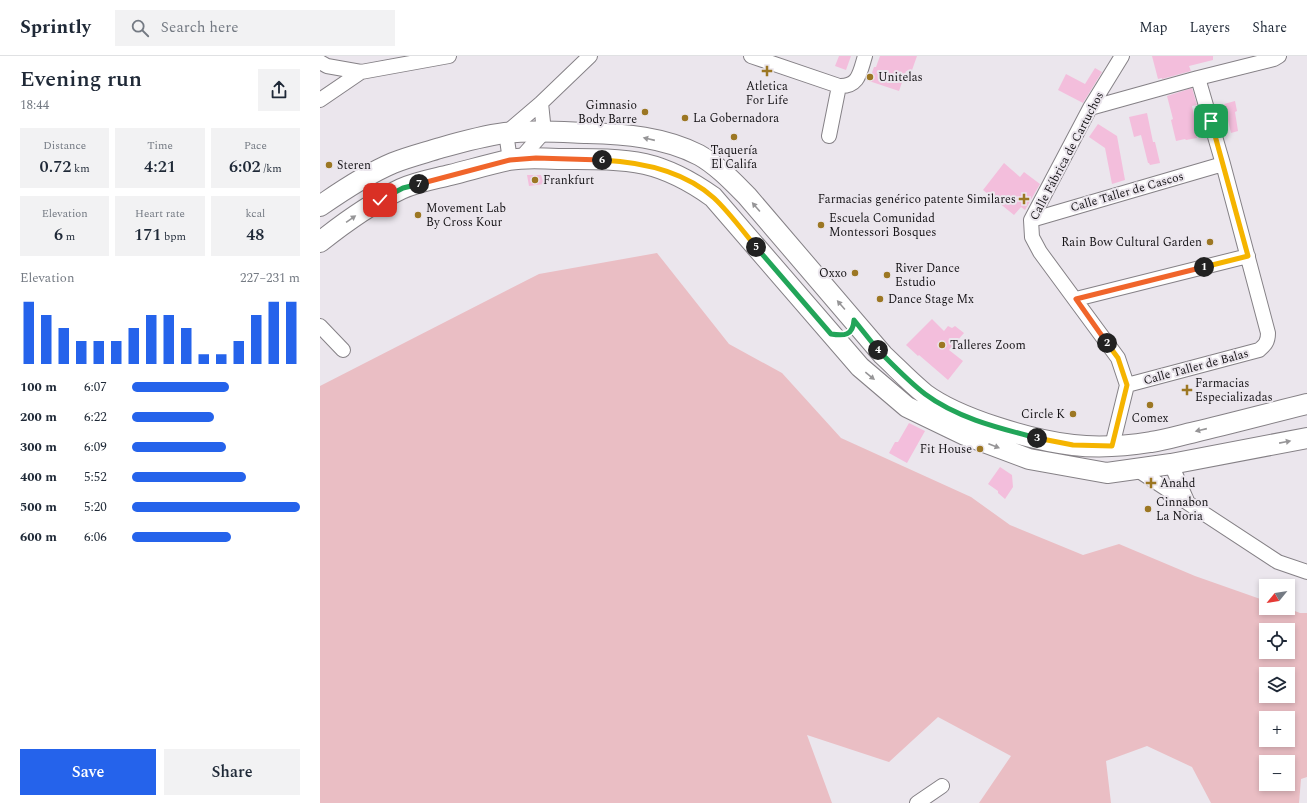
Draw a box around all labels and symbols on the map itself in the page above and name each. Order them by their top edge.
marker: Atletica For Life [761,65,773,77]
place label: Unitelas [878,68,923,87]
marker: Unitelas [865,72,875,82]
place label: Atletica For Life [746,77,788,110]
street label: Calle Fábrica de Cartuchos [1025,88,1109,224]
place label: Gimnasio Body Barre [578,96,637,129]
pin [1194,104,1228,138]
marker: Gimnasio Body Barre [640,107,650,117]
place label: La Gobernadora [693,109,779,128]
marker: La Gobernadora [680,113,690,123]
marker: Taquería El Califa [729,132,739,142]
one-way arrow [643,135,655,141]
place label: Taquería El Califa [710,141,758,174]
pin: 6 [592,150,612,170]
place label: Steren [337,156,371,175]
marker: Steren [324,160,334,170]
street label: Calle Taller de Cascos [1068,167,1186,217]
place label: Frankfurt [543,171,594,190]
pin: 7 [409,174,429,194]
marker: Frankfurt [530,175,540,185]
pin [363,183,397,217]
place label: Farmacias genérico patente Similares [818,190,1016,209]
marker: Farmacias genérico patente Similares [1019,194,1029,204]
place label: Movement Lab By Cross Kour [426,199,506,232]
one-way arrow [752,201,761,212]
place label: Escuela Comunidad Montessori Bosques [829,209,936,242]
marker: Movement Lab By Cross Kour [413,210,423,220]
one-way arrow [346,215,356,223]
marker: Escuela Comunidad Montessori Bosques [816,220,826,230]
place label: Rain Bow Cultural Garden [1061,233,1202,252]
pin: 5 [746,237,766,257]
marker: Rain Bow Cultural Garden [1205,237,1215,247]
pin: 1 [1194,257,1214,277]
place label: River Dance Estudio [895,259,960,292]
place label: Oxxo [819,264,847,283]
marker: Oxxo [850,268,860,278]
marker: River Dance Estudio [882,270,892,280]
place label: Dance Stage Mx [888,290,974,309]
marker: Dance Stage Mx [875,294,885,304]
one-way arrow [836,300,845,310]
pin: 2 [1097,333,1117,353]
place label: Talleres Zoom [950,336,1026,355]
pin: 4 [868,340,888,360]
marker: Talleres Zoom [937,340,947,350]
street label: Calle Taller de Balas [1141,344,1251,390]
one-way arrow [864,371,875,380]
place label: Farmacias Especializadas [1195,374,1273,407]
marker: Farmacias Especializadas [1182,385,1192,395]
marker: Comex [1145,400,1155,410]
place label: Circle K [1021,405,1065,424]
marker: Circle K [1068,409,1078,419]
place label: Comex [1131,409,1169,428]
pin: 3 [1027,428,1047,448]
one-way arrow [1195,428,1207,434]
one-way arrow [1279,439,1291,445]
place label: Fit House [920,440,972,459]
one-way arrow [988,443,1000,449]
marker: Fit House [975,444,985,454]
place label: Anahd [1160,474,1196,493]
marker: Anahd [1145,477,1157,489]
place label: Cinnabon La Noria [1156,493,1208,526]
marker: Cinnabon La Noria [1143,504,1153,514]
north arrow [1259,579,1295,615]

